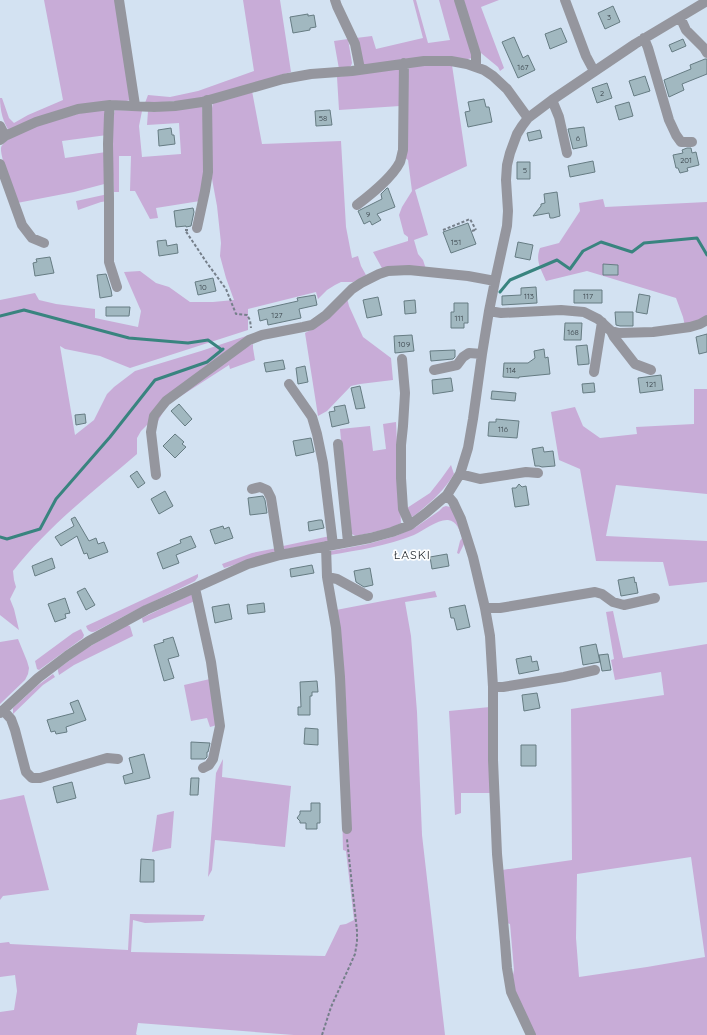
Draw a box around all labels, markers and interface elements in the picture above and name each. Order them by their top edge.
house number: 3 [607,12,611,22]
house number: 167 [517,62,529,72]
house number: 2 [600,88,605,98]
house number: 58 [319,113,327,123]
house number: 6 [576,133,581,143]
house number: 201 [680,155,692,165]
house number: 5 [523,165,527,175]
house number: 9 [366,209,371,219]
house number: 151 [451,237,461,247]
house number: 10 [199,282,207,292]
house number: 113 [524,291,534,301]
house number: 117 [583,291,593,301]
house number: 127 [271,310,283,320]
house number: 111 [455,313,463,323]
house number: 168 [567,327,579,337]
house number: 109 [398,339,411,349]
house number: 114 [506,365,516,375]
house number: 121 [646,379,656,389]
house number: 116 [498,424,509,434]
district label: ŁASKI [393,547,431,562]

